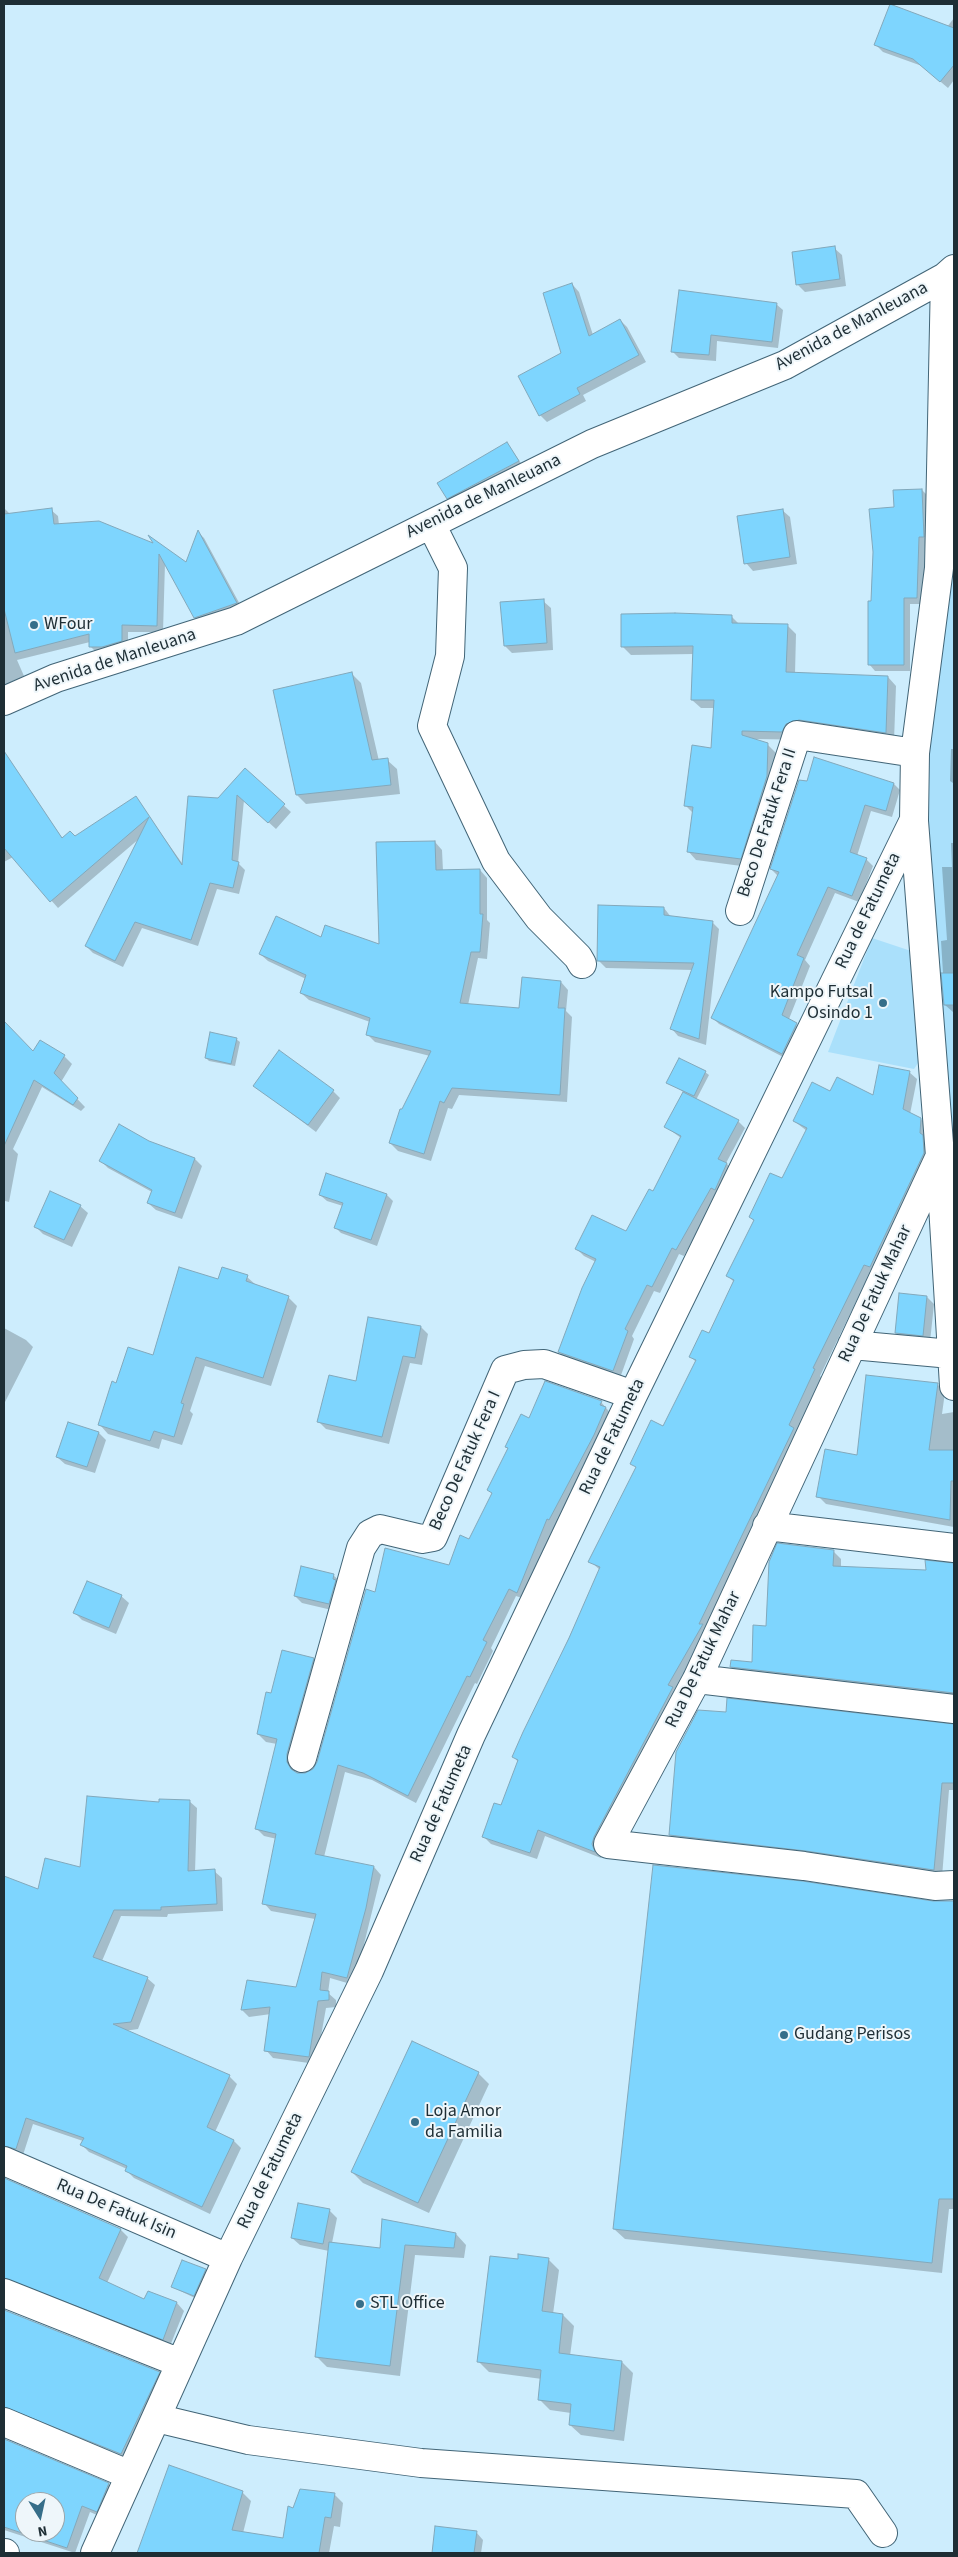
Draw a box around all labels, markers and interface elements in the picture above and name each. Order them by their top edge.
street label: Avenida de Manleuana [772,278,932,376]
street label: Avenida de Manleuana [403,450,565,544]
place label: WFour [44,614,93,636]
marker: WFour [28,619,40,631]
street label: Avenida de Manleuana [31,625,199,697]
street label: Beco De Fatuk Fera II [734,746,802,900]
street label: Rua de Fatumeta [832,849,906,973]
place label: Kampo Futsal Osindo 1 [770,982,873,1024]
marker: Kampo Futsal Osindo 1 [877,997,889,1009]
street label: Rua De Fatuk Mahar [835,1222,917,1366]
street label: Rua de Fatumeta [576,1375,650,1499]
street label: Beco De Fatuk Fera I [426,1388,506,1534]
street label: Rua De Fatuk Mahar [662,1588,746,1732]
street label: Rua de Fatumeta [406,1742,478,1866]
place label: Gudang Perisos [794,2024,911,2046]
marker: Gudang Perisos [778,2029,790,2041]
place label: Loja Amor da Familia [425,2101,502,2144]
street label: Rua de Fatumeta [234,2109,308,2233]
marker: Loja Amor da Familia [409,2116,421,2128]
street label: Rua De Fatuk Isin [53,2175,179,2245]
place label: STL Office [370,2293,445,2315]
marker: STL Office [354,2298,366,2310]
north arrow [15,2492,65,2542]
text: N [36,2520,49,2541]

